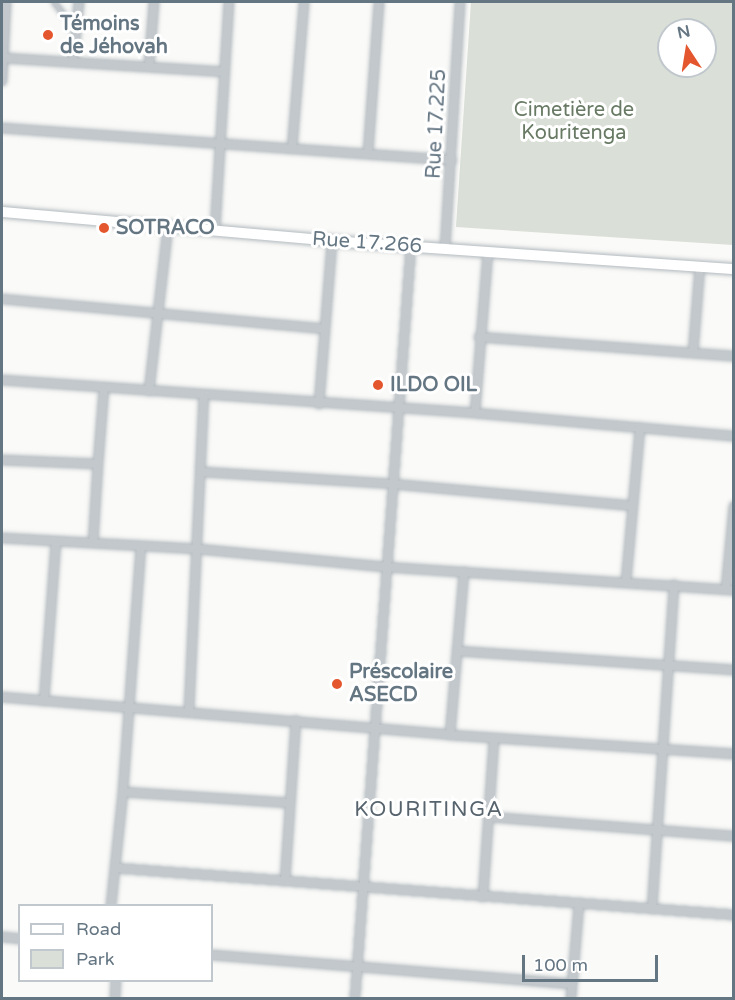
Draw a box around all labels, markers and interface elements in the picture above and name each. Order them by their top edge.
place label: Témoins de Jéhovah [60,12,168,59]
north arrow [657,18,717,78]
text: N [675,21,692,43]
marker: Témoins de Jéhovah [41,28,55,42]
street label: Rue 17.225 [422,68,452,180]
park label: Cimetière de Kouritenga [514,99,634,146]
place label: SOTRACO [116,216,215,240]
marker: SOTRACO [97,221,111,235]
street label: Rue 17.266 [311,227,423,259]
place label: ILDO OIL [390,373,477,397]
marker: ILDO OIL [371,378,385,392]
place label: Préscolaire ASECD [349,660,453,707]
marker: Préscolaire ASECD [330,677,344,691]
district label: KOURITINGA [354,797,504,823]
legend [18,904,213,982]
text: Road [76,918,121,940]
scale bar [525,943,662,981]
text: Park [76,948,114,970]
text: 100 m [533,954,588,976]

